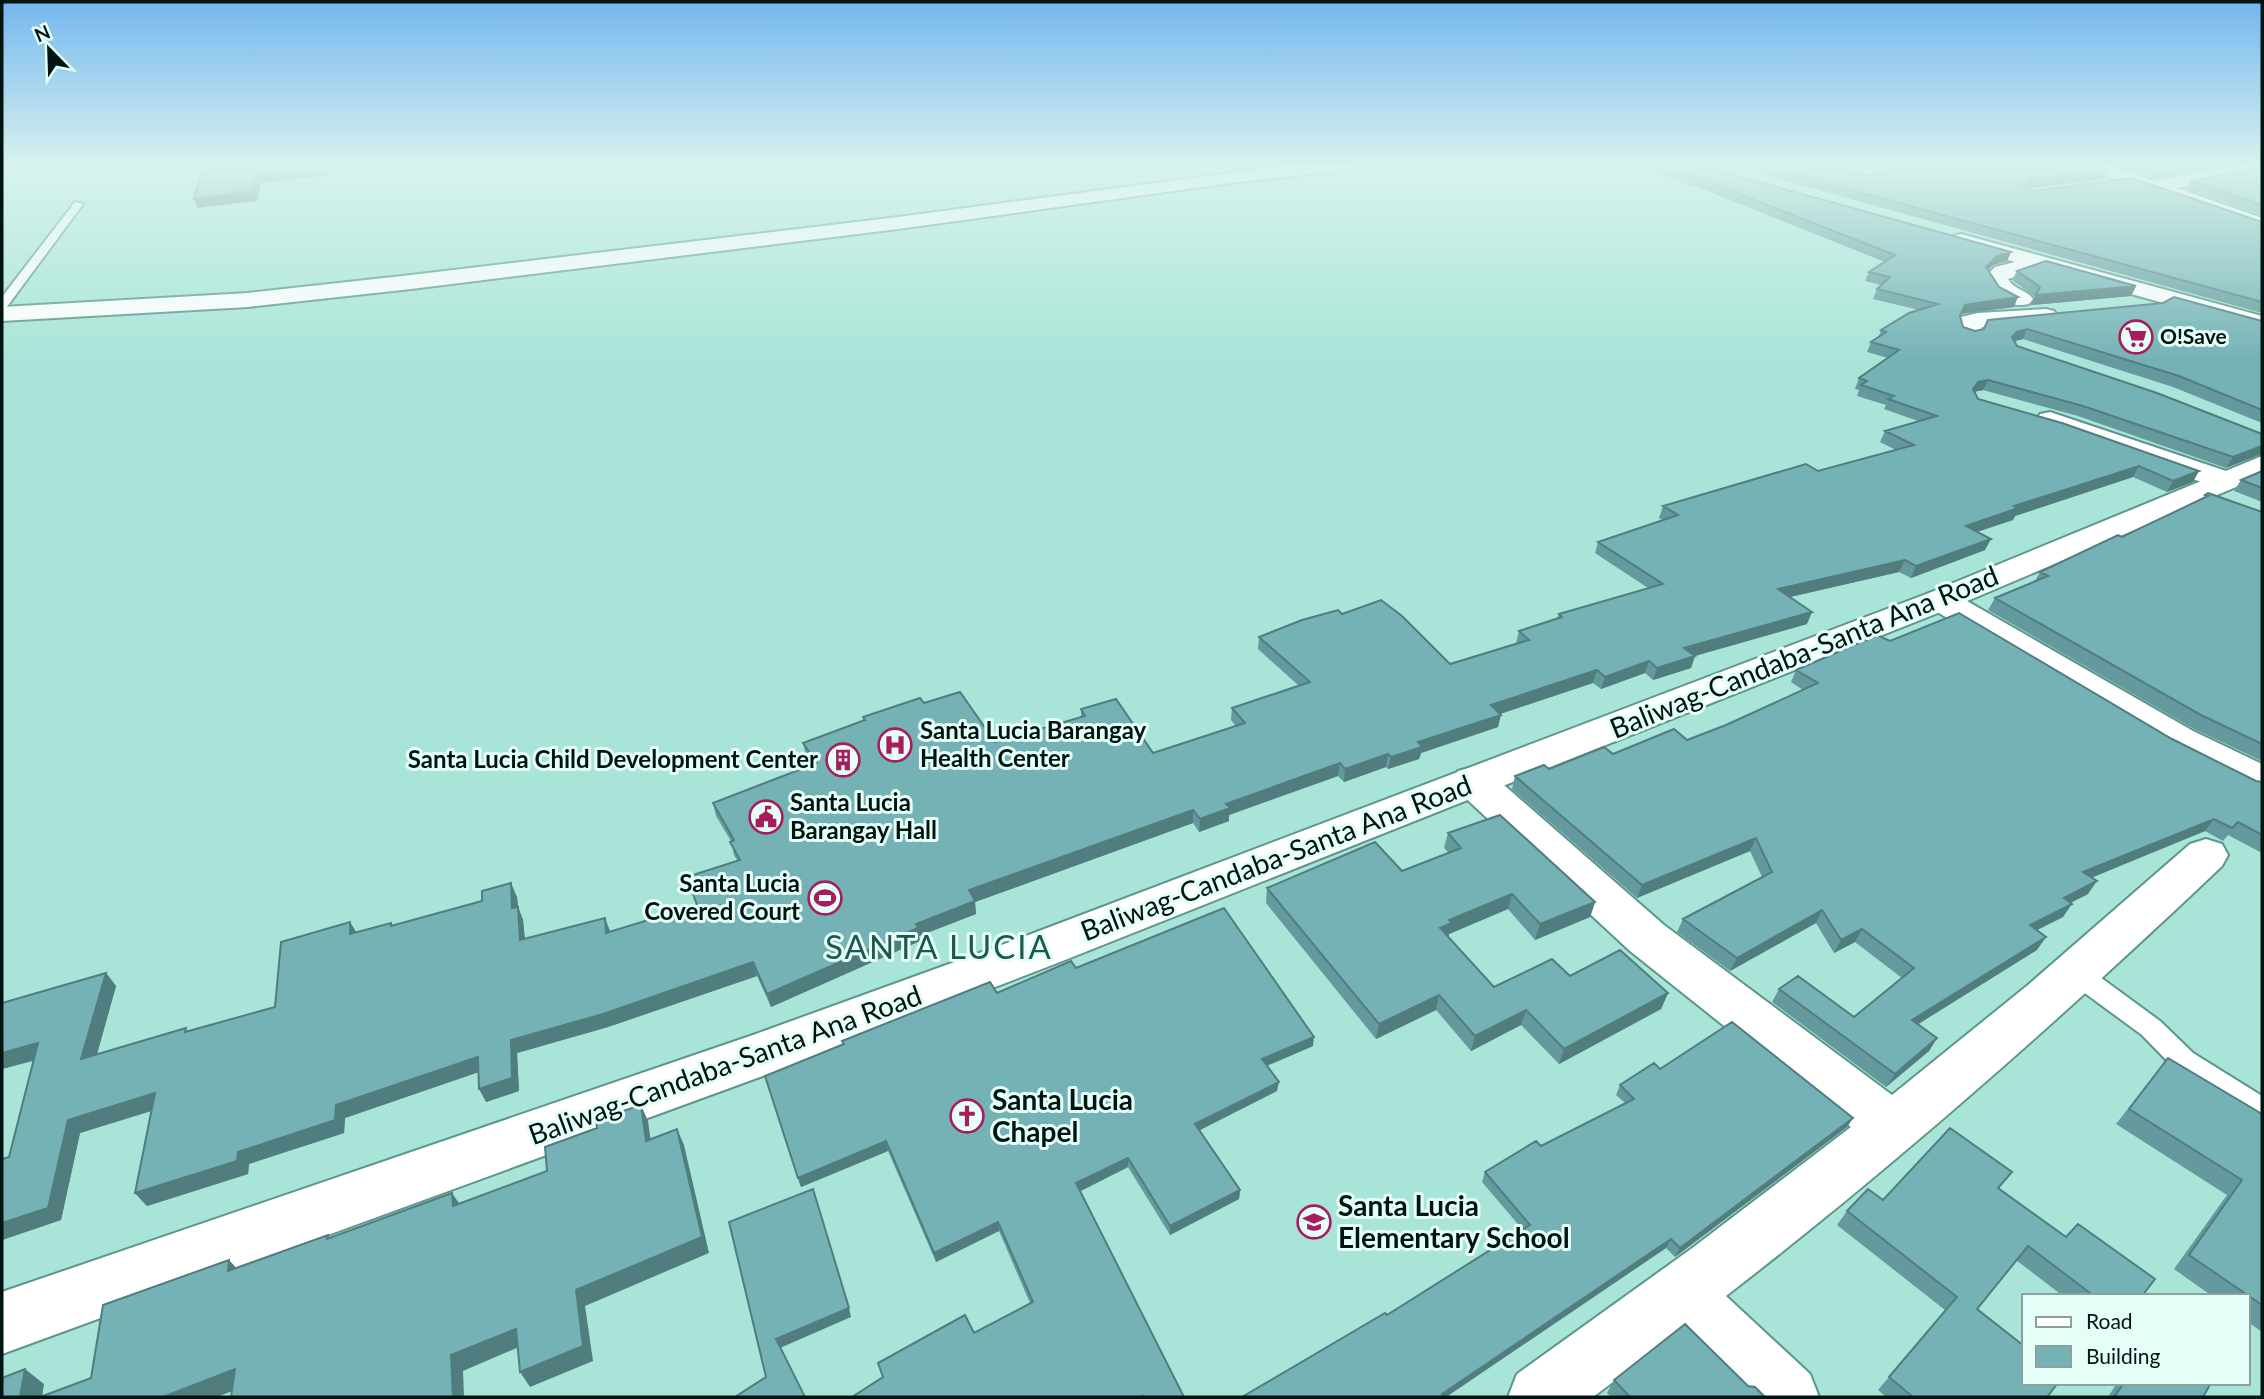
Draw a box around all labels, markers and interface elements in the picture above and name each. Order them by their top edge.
north arrow [14,14,84,84]
text: N [31,19,53,46]
supermarket icon: O!Save [2117,318,2155,356]
place label: O!Save [2160,323,2227,348]
street label: Baliwag-Candaba-Santa Ana Road [1604,557,2003,745]
place label: Santa Lucia Barangay Health Center [920,715,1146,772]
hospital icon: Santa Lucia Barangay Health Center [876,726,914,764]
building icon: Santa Lucia Child Development Center [824,741,862,779]
place label: Santa Lucia Child Development Center [408,744,818,773]
street label: Baliwag-Candaba-Santa Ana Road [1075,767,1476,947]
place label: Santa Lucia Barangay Hall [790,787,937,844]
public building icon: Santa Lucia Barangay Hall [747,798,785,836]
place label: Santa Lucia Covered Court [644,868,800,925]
sports icon: Santa Lucia Covered Court [806,879,844,917]
district label: SANTA LUCIA [825,926,1053,966]
street label: Baliwag-Candaba-Santa Ana Road [523,977,926,1151]
place label: Santa Lucia Chapel [992,1082,1133,1148]
church icon: Santa Lucia Chapel [948,1097,986,1135]
place label: Santa Lucia Elementary School [1338,1188,1570,1254]
school or university icon: Santa Lucia Elementary School [1295,1203,1333,1241]
legend [2022,1294,2250,1385]
text: Road [2086,1308,2133,1333]
text: Building [2086,1343,2161,1368]

